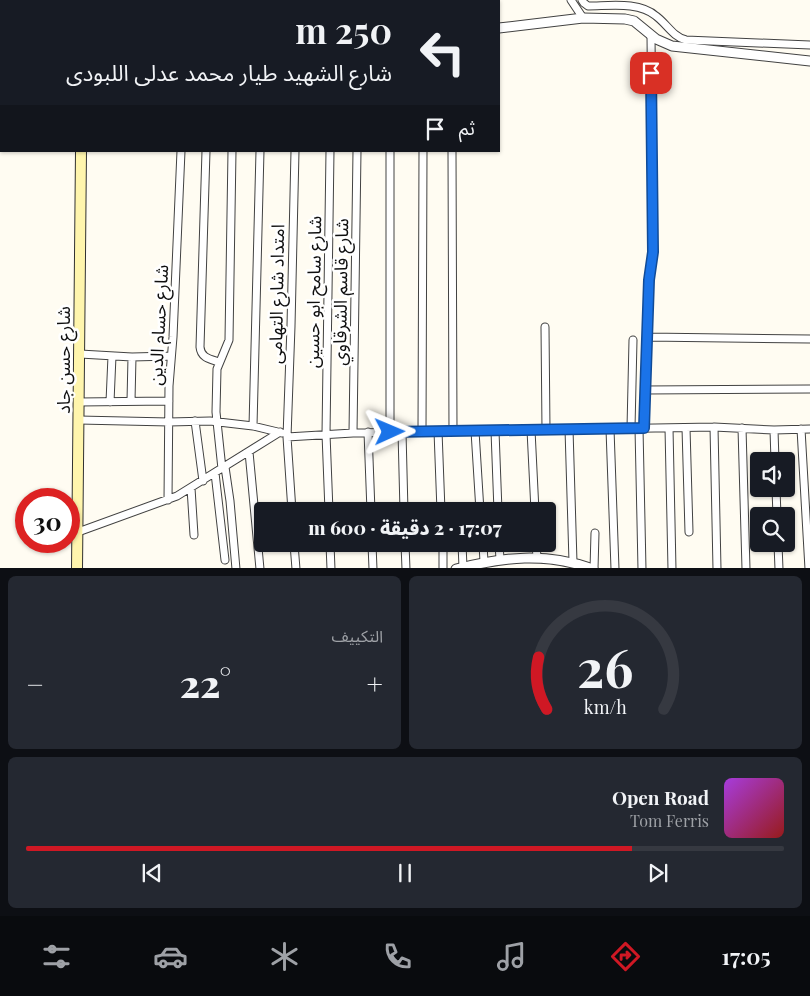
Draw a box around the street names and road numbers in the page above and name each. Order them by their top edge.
street label: شارع سامح ابو حسين [300,216,329,368]
street label: شارع قاسم الشرقاوي [327,218,356,366]
street label: امتداد شارع التهامى [263,224,292,364]
street label: شارع حسام الدين [143,264,176,386]
street label: شارع حسن جاد [51,306,78,414]

